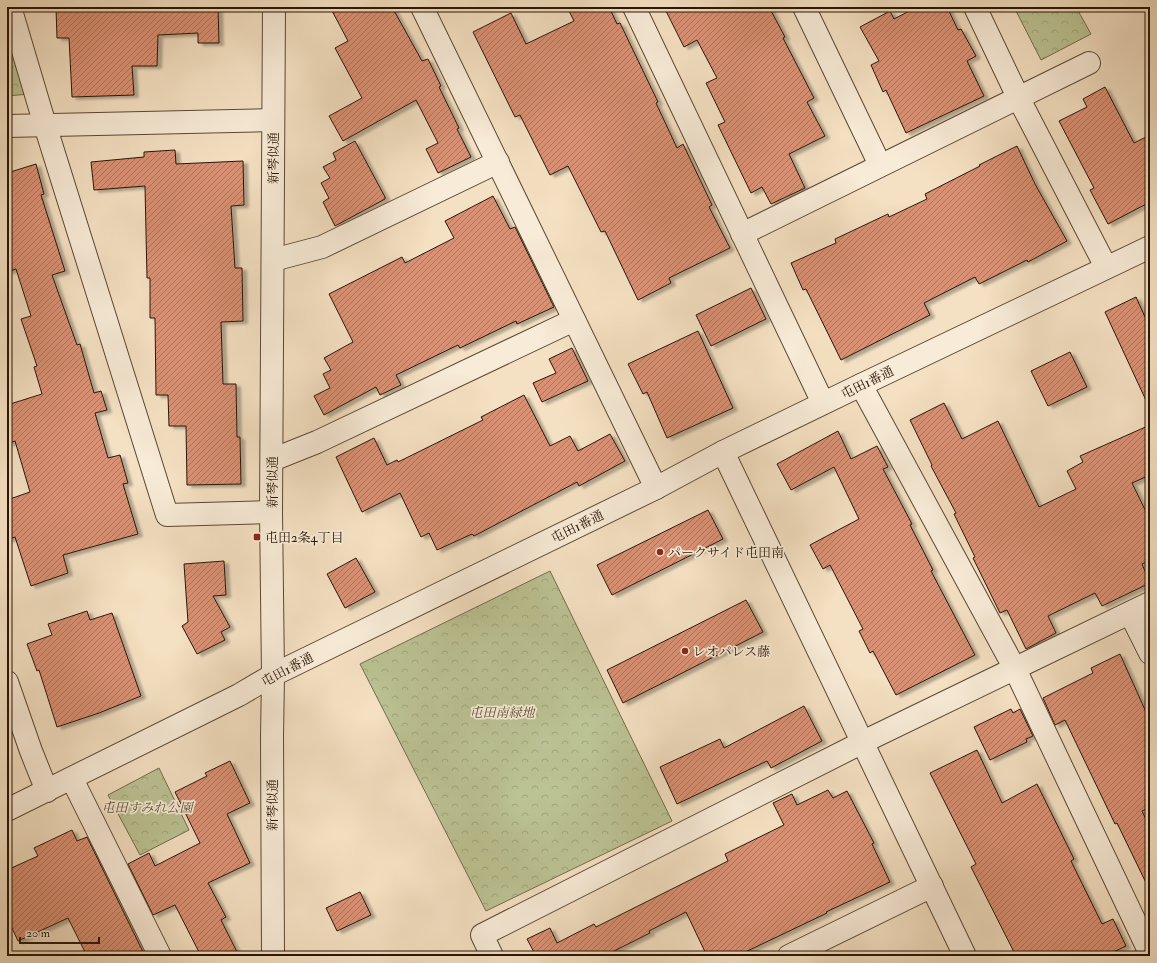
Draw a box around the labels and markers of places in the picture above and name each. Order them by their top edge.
place label: 屯田2条4丁目 [265,530,344,546]
marker: 屯田2条4丁目 [252,532,262,542]
place label: パークサイド屯田南 [668,545,784,561]
marker: パークサイド屯田南 [655,547,665,557]
place label: レオパレス藤 [693,644,770,660]
marker: レオパレス藤 [680,646,690,656]

